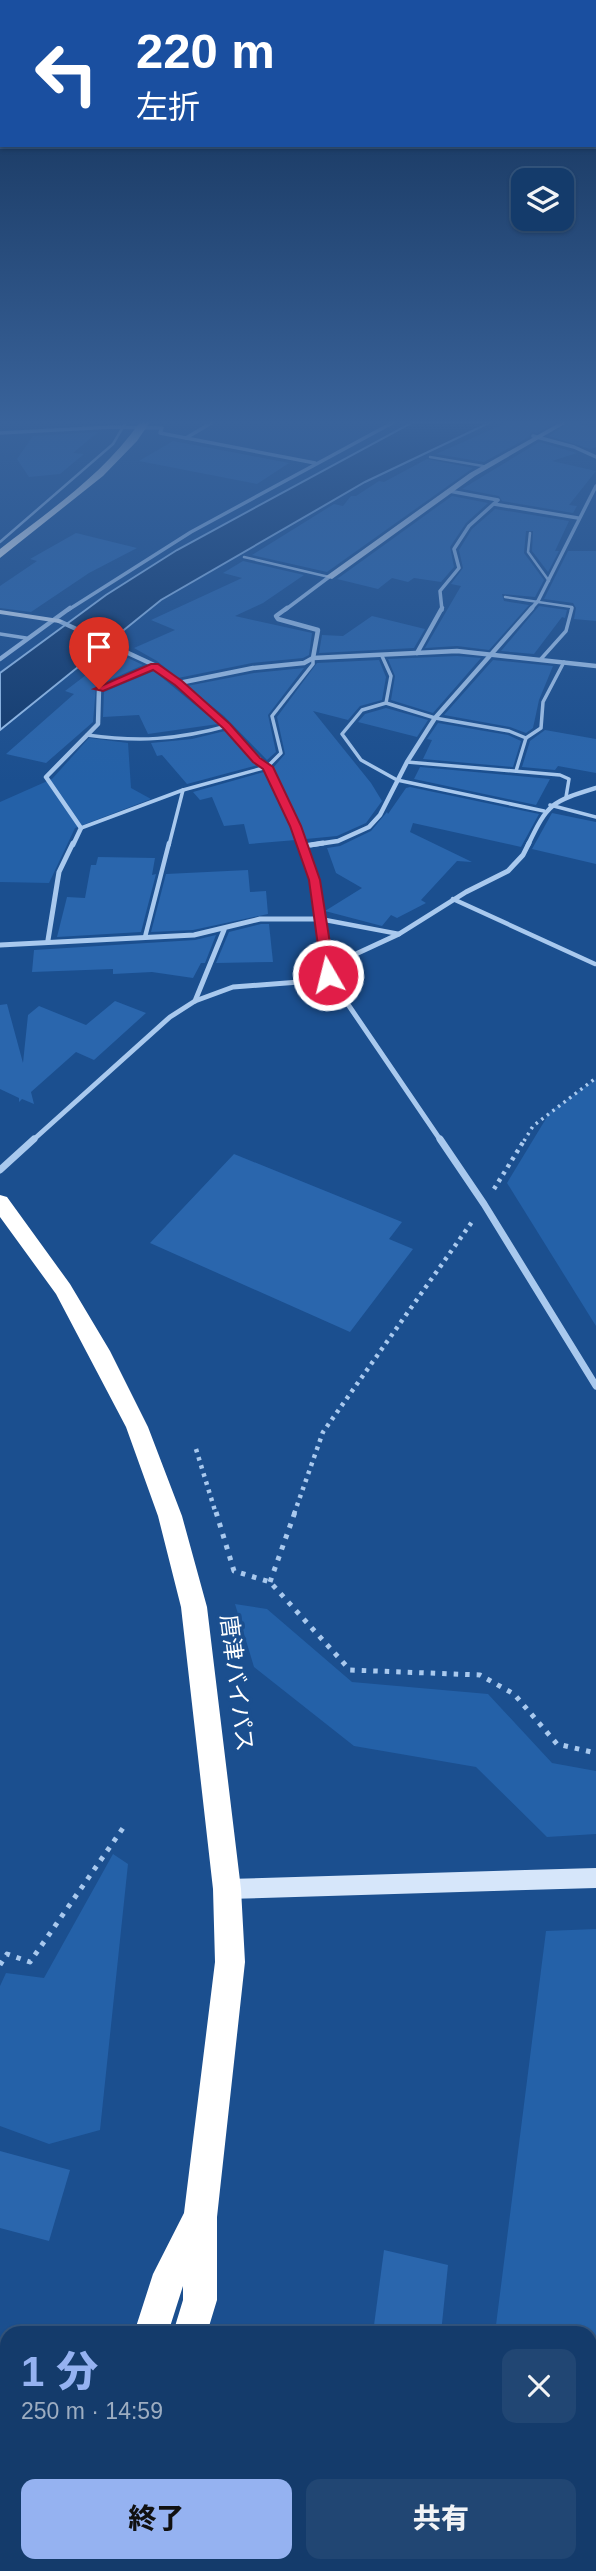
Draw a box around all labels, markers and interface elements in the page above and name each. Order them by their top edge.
text: 220 m [136,24,275,78]
icon: left [21,28,112,119]
text: 左折 [136,89,200,125]
map controls [511,168,574,231]
button: layers [511,168,574,231]
pin [69,617,129,689]
icon: arrive [80,628,118,666]
position arrow [291,938,365,1012]
street label: 唐津バイパス [216,1613,258,1753]
text: 1 分 [21,2348,98,2395]
button: close [502,2349,576,2423]
text: 250 m · 14:59 [21,2398,163,2424]
button: 終了 [21,2479,292,2559]
button: 共有 [306,2479,576,2559]

